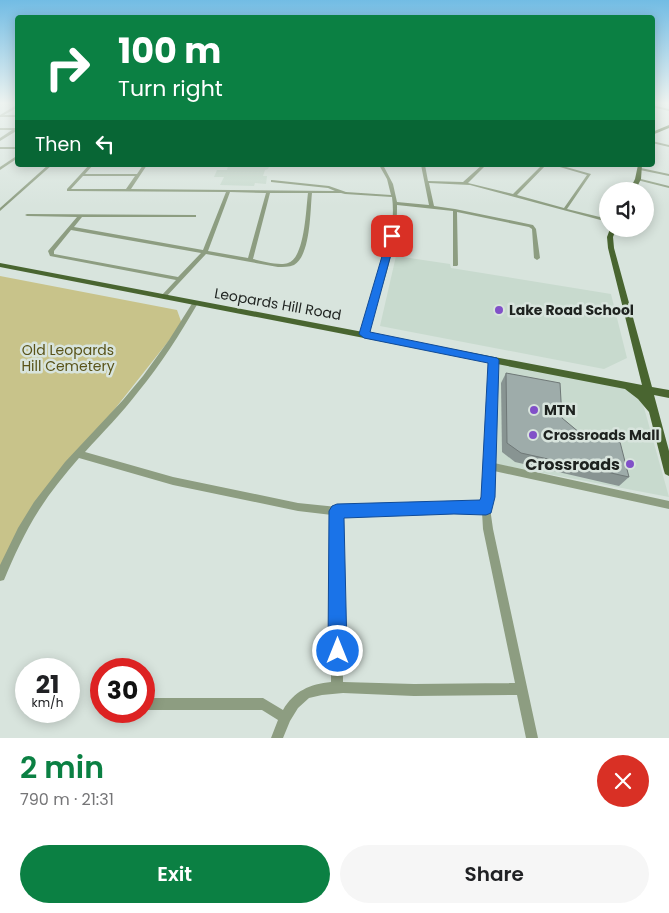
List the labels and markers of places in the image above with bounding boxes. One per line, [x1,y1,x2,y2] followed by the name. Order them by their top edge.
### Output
[371,215,413,257] pin
[509,300,634,320] place label: Lake Road School
[493,304,505,316] marker: Lake Road School
[544,400,576,420] place label: MTN
[528,404,540,416] marker: MTN
[543,425,660,445] place label: Crossroads Mall
[527,429,539,441] marker: Crossroads Mall
[525,453,620,476] place label: Crossroads
[624,458,636,470] marker: Crossroads

